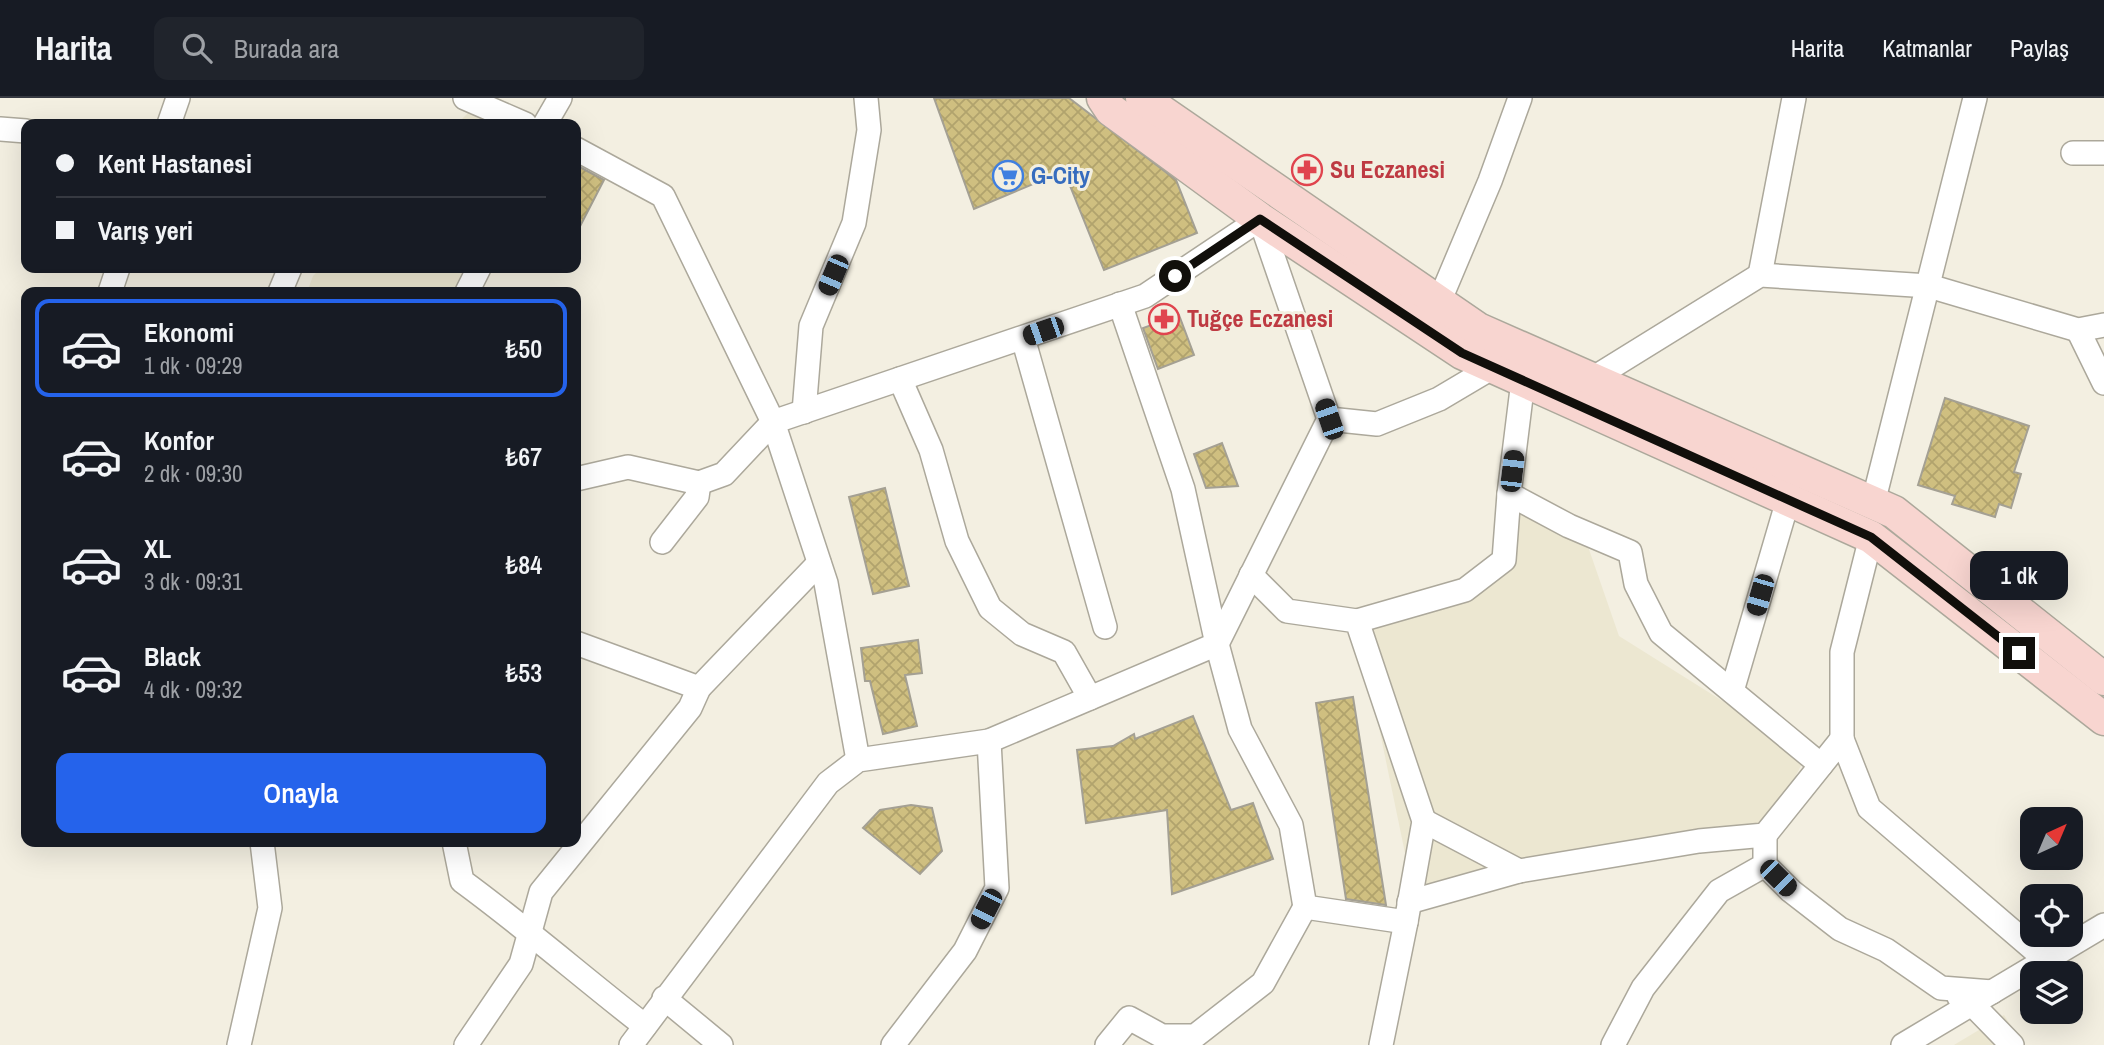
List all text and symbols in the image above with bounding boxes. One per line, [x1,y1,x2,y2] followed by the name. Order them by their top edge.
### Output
[154,17,644,80] search box
[35,26,112,70] text: Harita
[178,29,216,67] icon: search
[234,31,339,66] text: Burada ara
[1791,32,1844,64] text: Harita
[1882,32,1972,64] text: Katmanlar
[2010,32,2069,64] text: Paylaş
[98,146,252,181] text: Kent Hastanesi
[1290,153,1324,187] pharmacy icon: Su Eczanesi
[1330,153,1445,185] place label: Su Eczanesi
[991,159,1025,193] supermarket icon: G-City
[1031,159,1090,191] place label: G-City
[98,213,193,248] text: Varış yeri
[816,252,851,298] car
[1159,260,1191,292] route start
[1147,302,1181,336] pharmacy icon: Tuğçe Eczanesi
[1187,302,1333,334] place label: Tuğçe Eczanesi
[1020,314,1067,348] car
[144,315,234,350] text: Ekonomi
[60,317,123,380] icon: car
[506,331,542,366] text: ₺50
[144,350,243,381] text: 1 dk · 09:29
[1313,396,1346,442] car
[144,423,214,458] text: Konfor
[60,425,123,488] icon: car
[506,439,542,474] text: ₺67
[1500,449,1525,493] car
[144,458,243,489] text: 2 dk · 09:30
[144,531,171,566] text: XL
[60,533,123,596] icon: car
[506,547,542,582] text: ₺84
[1970,552,2068,601] callout: 1 dk
[2000,560,2038,591] text: 1 dk
[144,566,243,597] text: 3 dk · 09:31
[1745,572,1776,618] car
[2003,637,2035,669] route end
[144,639,201,674] text: Black
[60,641,123,704] icon: car
[506,655,542,690] text: ₺53
[144,674,243,705] text: 4 dk · 09:32
[56,753,546,833] button: Onayla
[2020,807,2082,870] north arrow
[2020,807,2083,1024] map controls
[1756,856,1801,900] car
[2020,884,2083,947] button: locate
[968,886,1005,932] car
[2020,961,2083,1024] button: layers

